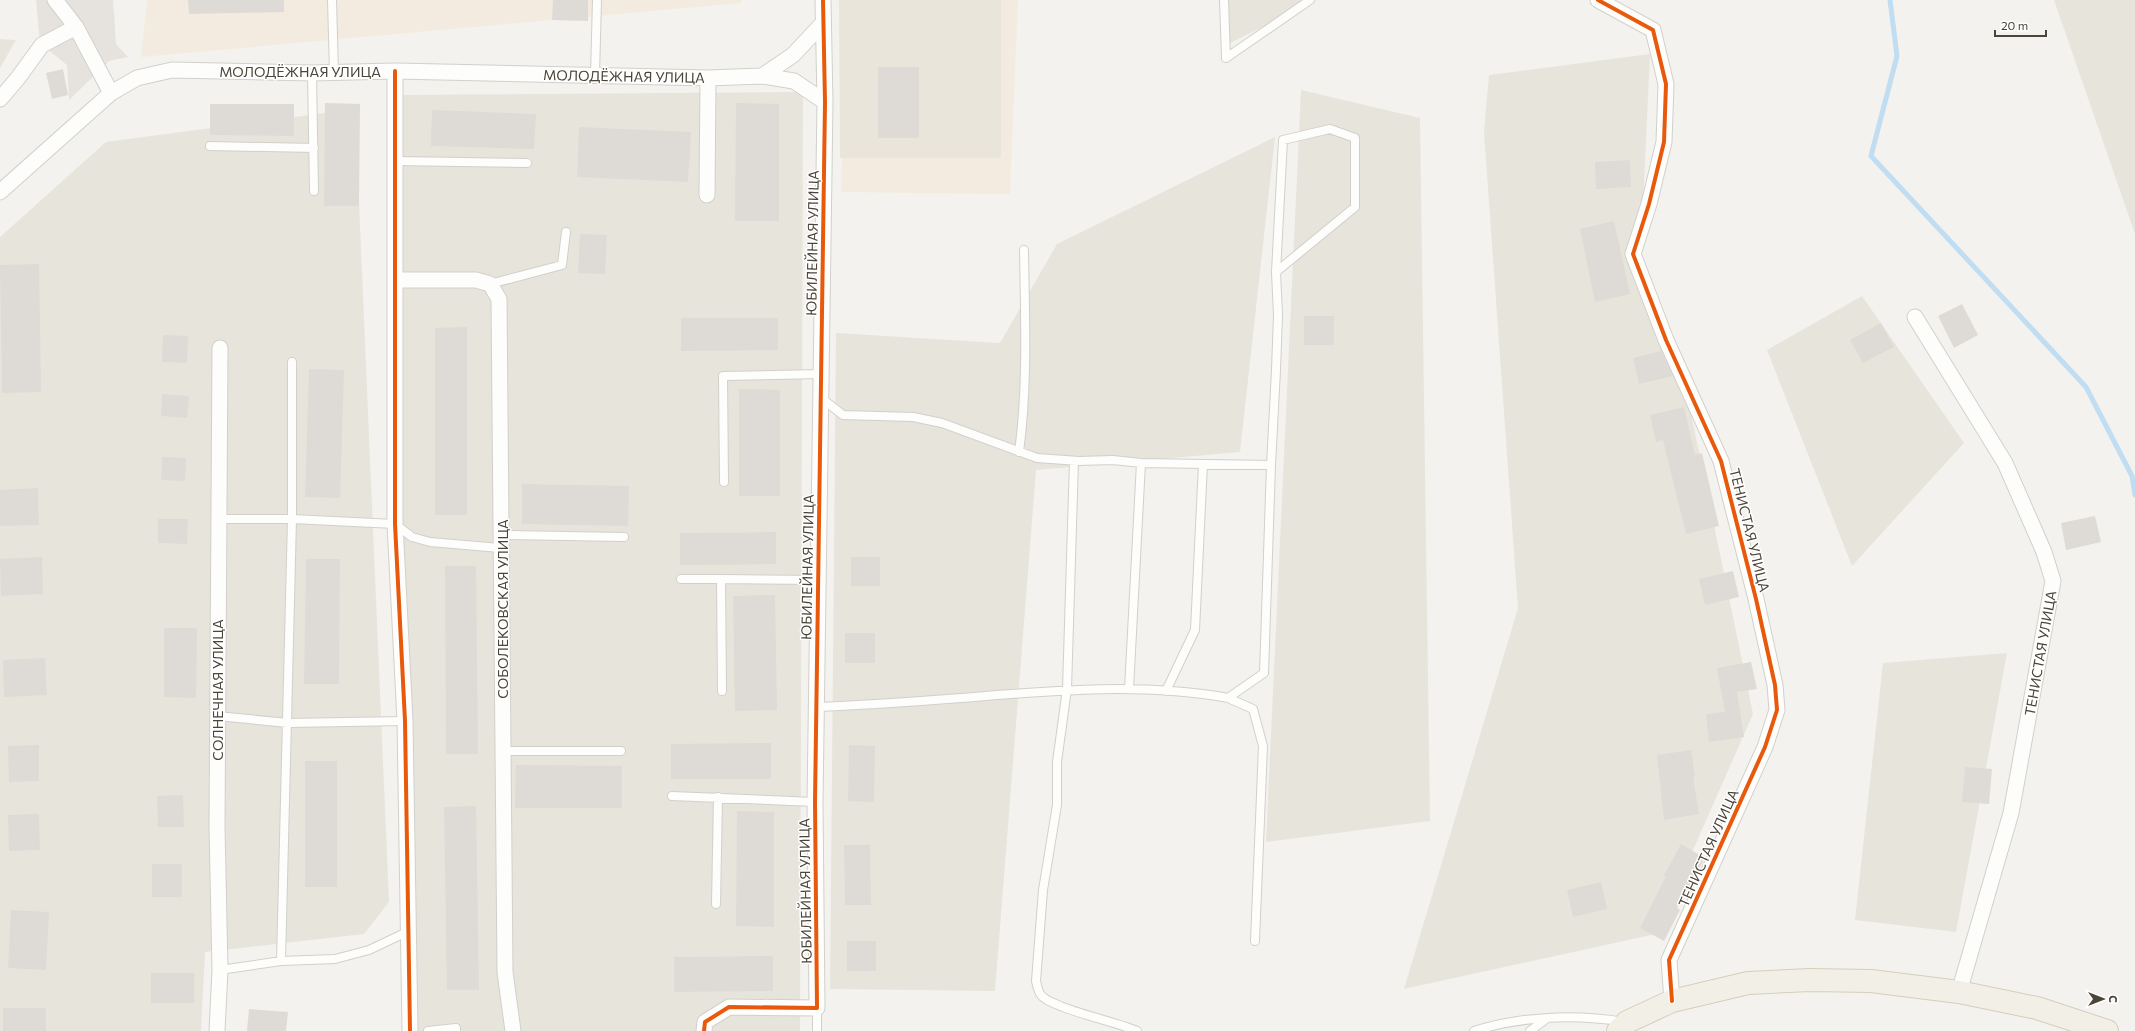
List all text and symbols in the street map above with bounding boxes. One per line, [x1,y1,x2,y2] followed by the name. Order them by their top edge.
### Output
[1995,12,2046,38] scale bar
[2001,18,2028,32] text: 20 m
[219,63,381,80] street label: МОЛОДЁЖНАЯ УЛИЦА
[543,66,705,86] street label: МОЛОДЁЖНАЯ УЛИЦА
[802,170,822,316] street label: ЮБИЛЕЙНАЯ УЛИЦА
[1726,466,1774,594] street label: ТЕНИСТАЯ УЛИЦА
[797,494,817,640] street label: ЮБИЛЕЙНАЯ УЛИЦА
[494,519,511,699] street label: СОБОЛЕКОВСКАЯ УЛИЦА
[2021,589,2059,717] street label: ТЕНИСТАЯ УЛИЦА
[209,619,226,761] street label: СОЛНЕЧНАЯ УЛИЦА
[1674,786,1742,909] street label: ТЕНИСТАЯ УЛИЦА
[795,818,815,964] street label: ЮБИЛЕЙНАЯ УЛИЦА
[2083,979,2123,1019] north arrow
[2107,995,2120,1003] text: С

